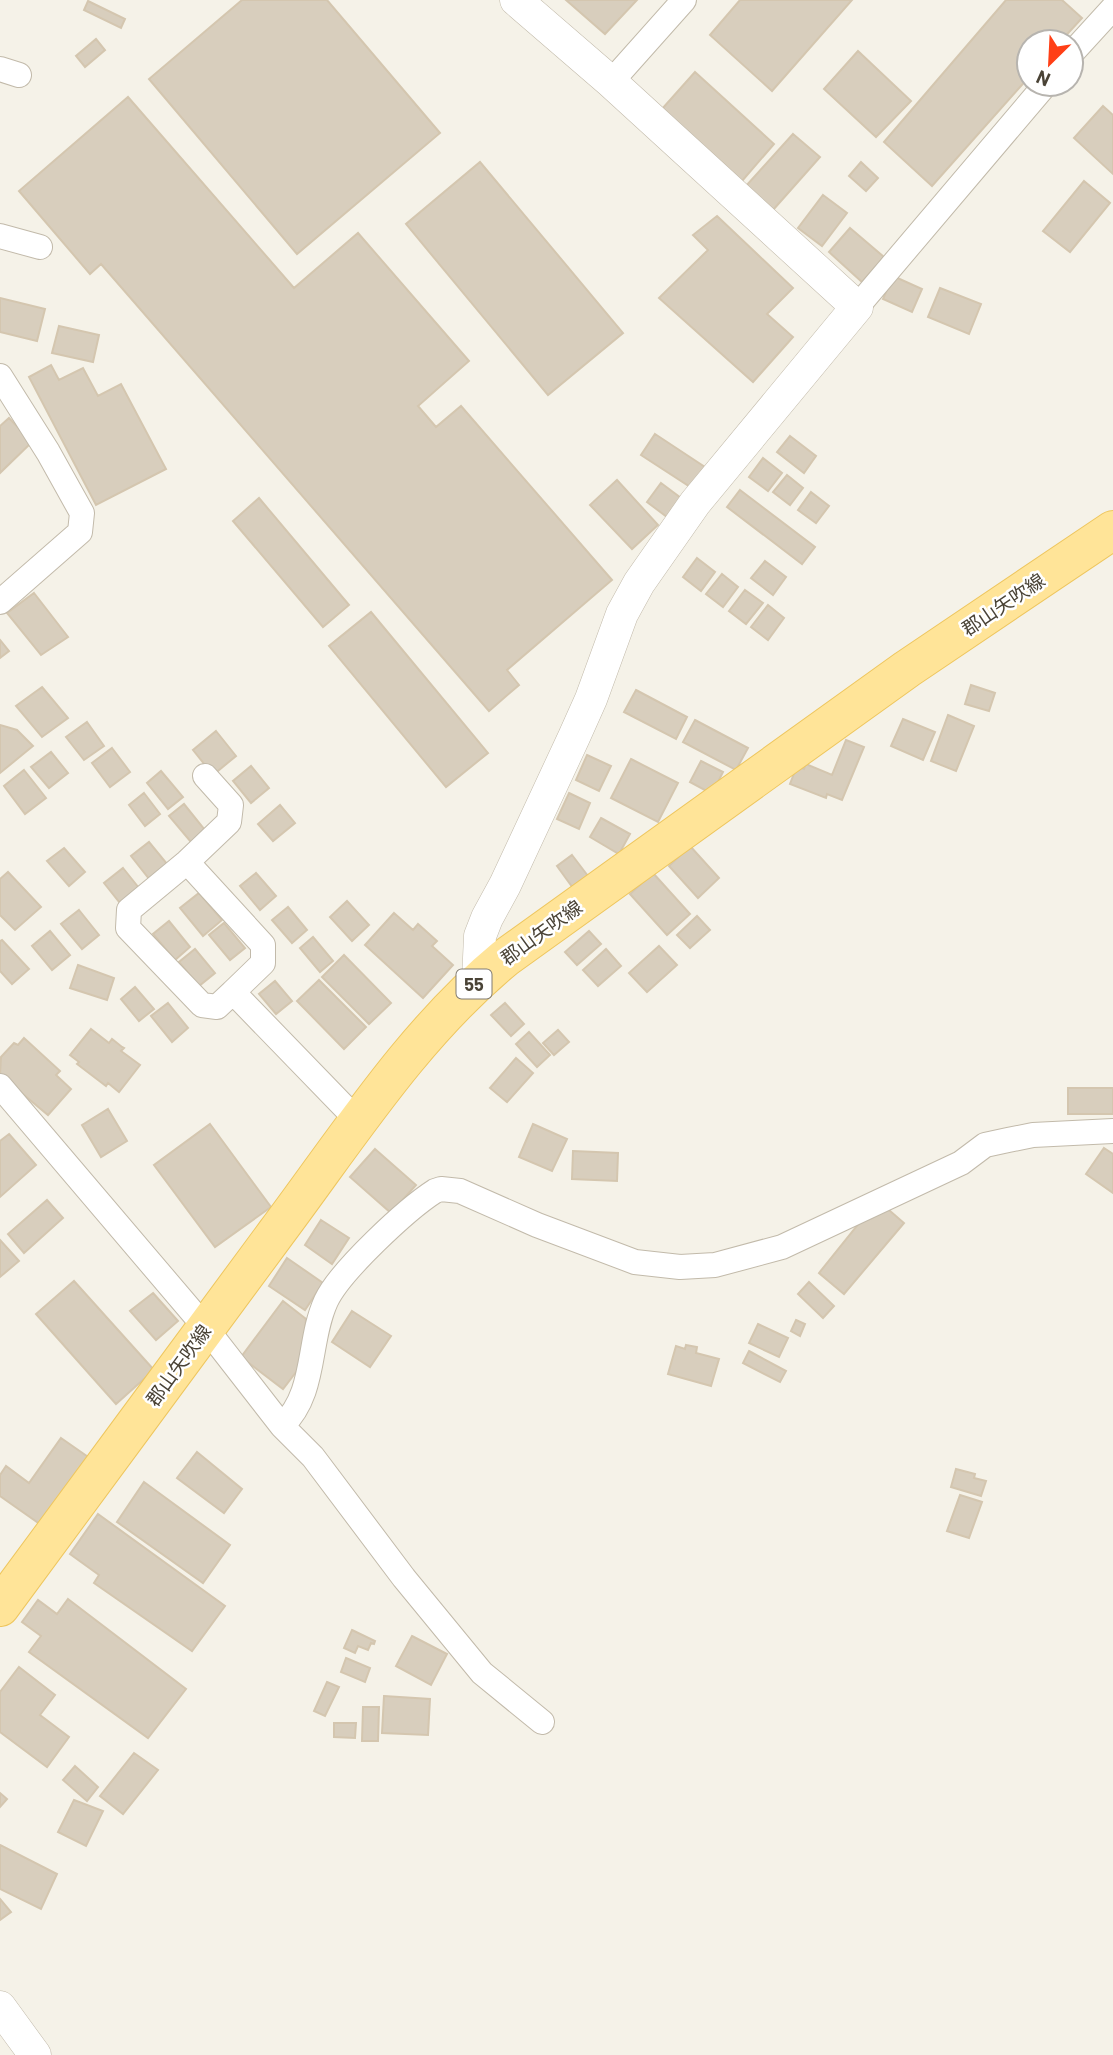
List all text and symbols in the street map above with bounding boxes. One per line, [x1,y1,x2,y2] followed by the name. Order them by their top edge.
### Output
[1015,28,1085,98] north arrow
[1032,66,1053,92] text: N
[957,568,1049,640] street label: 郡山矢吹線
[496,895,586,969] street label: 郡山矢吹線
[456,970,491,999] road number: 55
[141,1320,215,1410] street label: 郡山矢吹線

